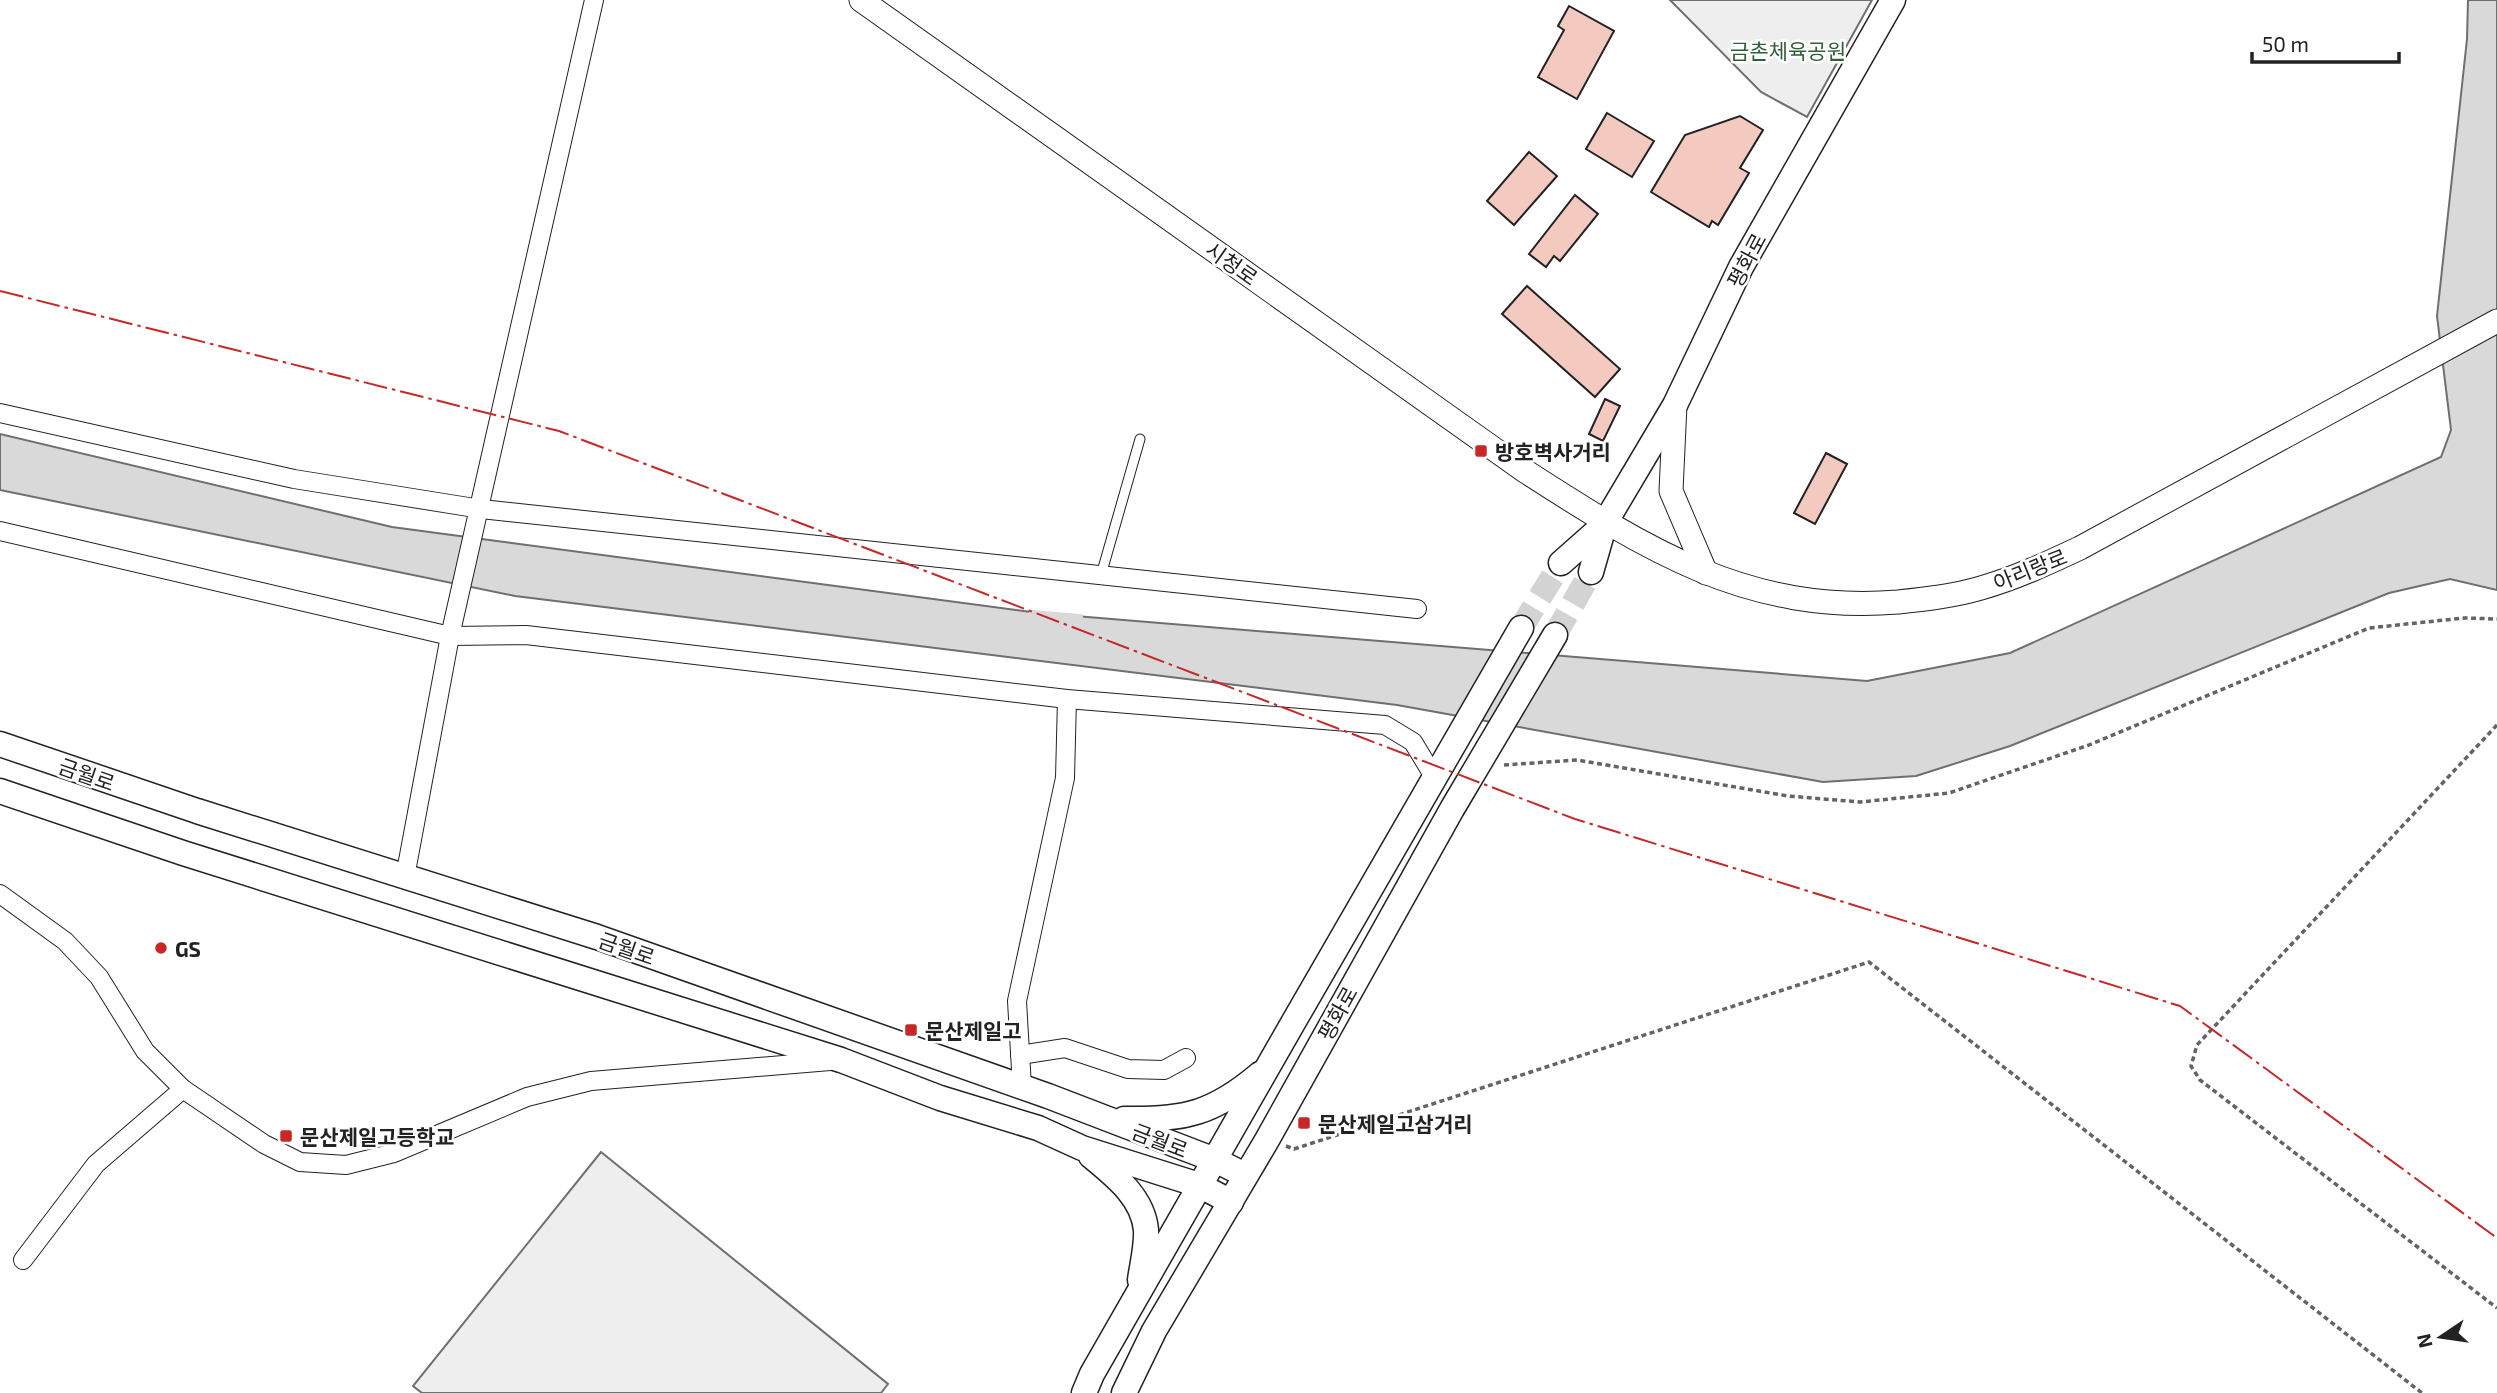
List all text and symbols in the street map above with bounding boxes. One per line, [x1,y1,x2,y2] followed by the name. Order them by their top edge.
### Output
[2252,21,2399,65] scale bar
[2262,31,2309,56] text: 50 m
[1730,38,1846,63] park label: 금촌체육공원
[1721,229,1771,291] street label: 평화로
[1201,236,1263,290] street label: 시청로
[1495,439,1611,464] place label: 방호벽사거리
[1473,443,1489,459] marker: 방호벽사거리
[1989,543,2071,595] street label: 아리랑로
[56,753,118,795] street label: 금월로
[596,927,658,969] street label: 금월로
[175,936,201,961] place label: GS
[153,940,169,956] marker: GS
[1312,982,1362,1044] street label: 평화로
[925,1018,1022,1043] place label: 문산제일고
[903,1022,919,1038] marker: 문산제일고
[1318,1111,1473,1136] place label: 문산제일고삼거리
[1296,1115,1312,1131] marker: 문산제일고삼거리
[1128,1118,1192,1162] street label: 금월로
[300,1124,455,1149] place label: 문산제일고등학교
[278,1128,294,1144] marker: 문산제일고등학교
[2406,1302,2476,1372] north arrow
[2411,1332,2437,1350] text: N

